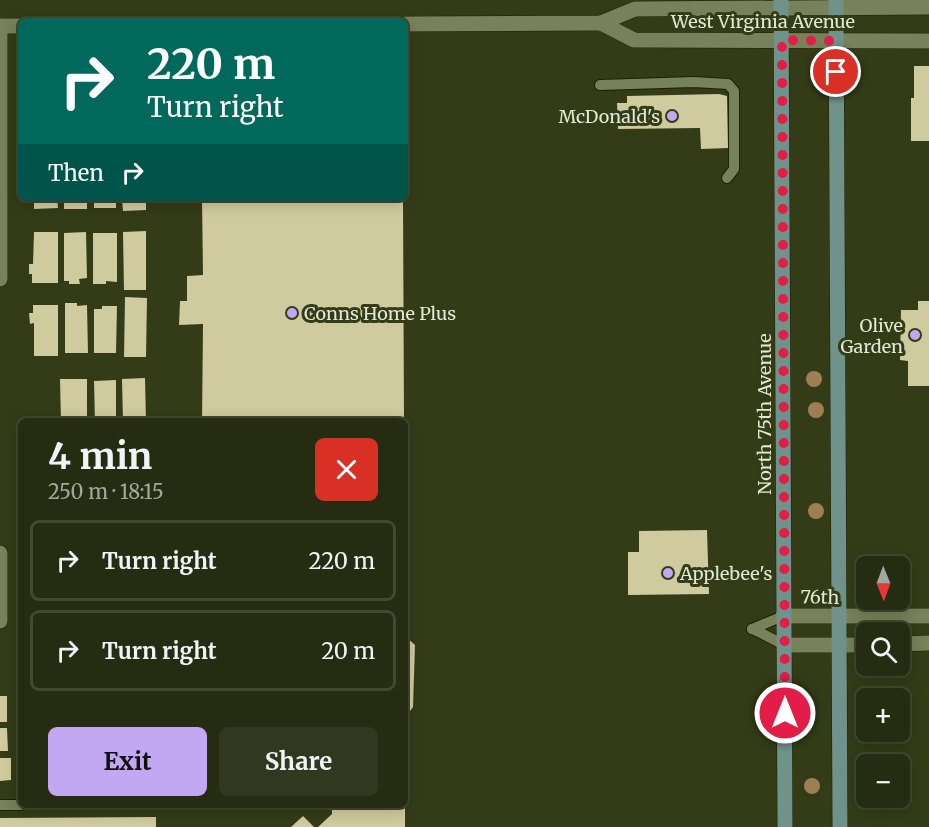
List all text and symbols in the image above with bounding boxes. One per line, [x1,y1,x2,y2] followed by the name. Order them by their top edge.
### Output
[670,10,855,33] street label: West Virginia Avenue
[147,38,275,90] text: 220 m
[48,42,126,120] icon: right
[810,46,861,97] pin
[819,55,852,88] icon: arrive
[147,90,284,124] text: Turn right
[558,105,660,128] place label: McDonald's
[665,109,679,123] marker: McDonald's
[116,156,149,189] icon: right
[48,159,104,187] text: Then
[304,302,456,325] place label: Conns Home Plus
[285,306,299,320] marker: Conns Home Plus
[840,314,903,358] place label: Olive Garden
[908,328,922,342] marker: Olive Garden
[753,333,776,495] street label: North 75th Avenue
[48,434,152,479] text: 4 min
[315,438,378,501] button: close
[48,479,164,504] text: 250 m · 18:15
[51,544,84,577] icon: right
[102,547,216,575] text: Turn right
[308,547,375,575] text: 220 m
[856,556,910,610] north arrow
[856,556,910,808] map controls
[679,562,773,585] place label: Applebee's
[661,566,675,580] marker: Applebee's
[800,585,840,609] street label: 76th
[856,622,910,676] button: search
[51,634,84,667] icon: right
[102,637,216,665] text: Turn right
[321,637,375,665] text: 20 m
[753,681,817,745] position arrow
[856,688,910,742] button: +
[48,727,207,796] button: Exit
[219,727,378,796] button: Share
[856,754,910,808] button: −

